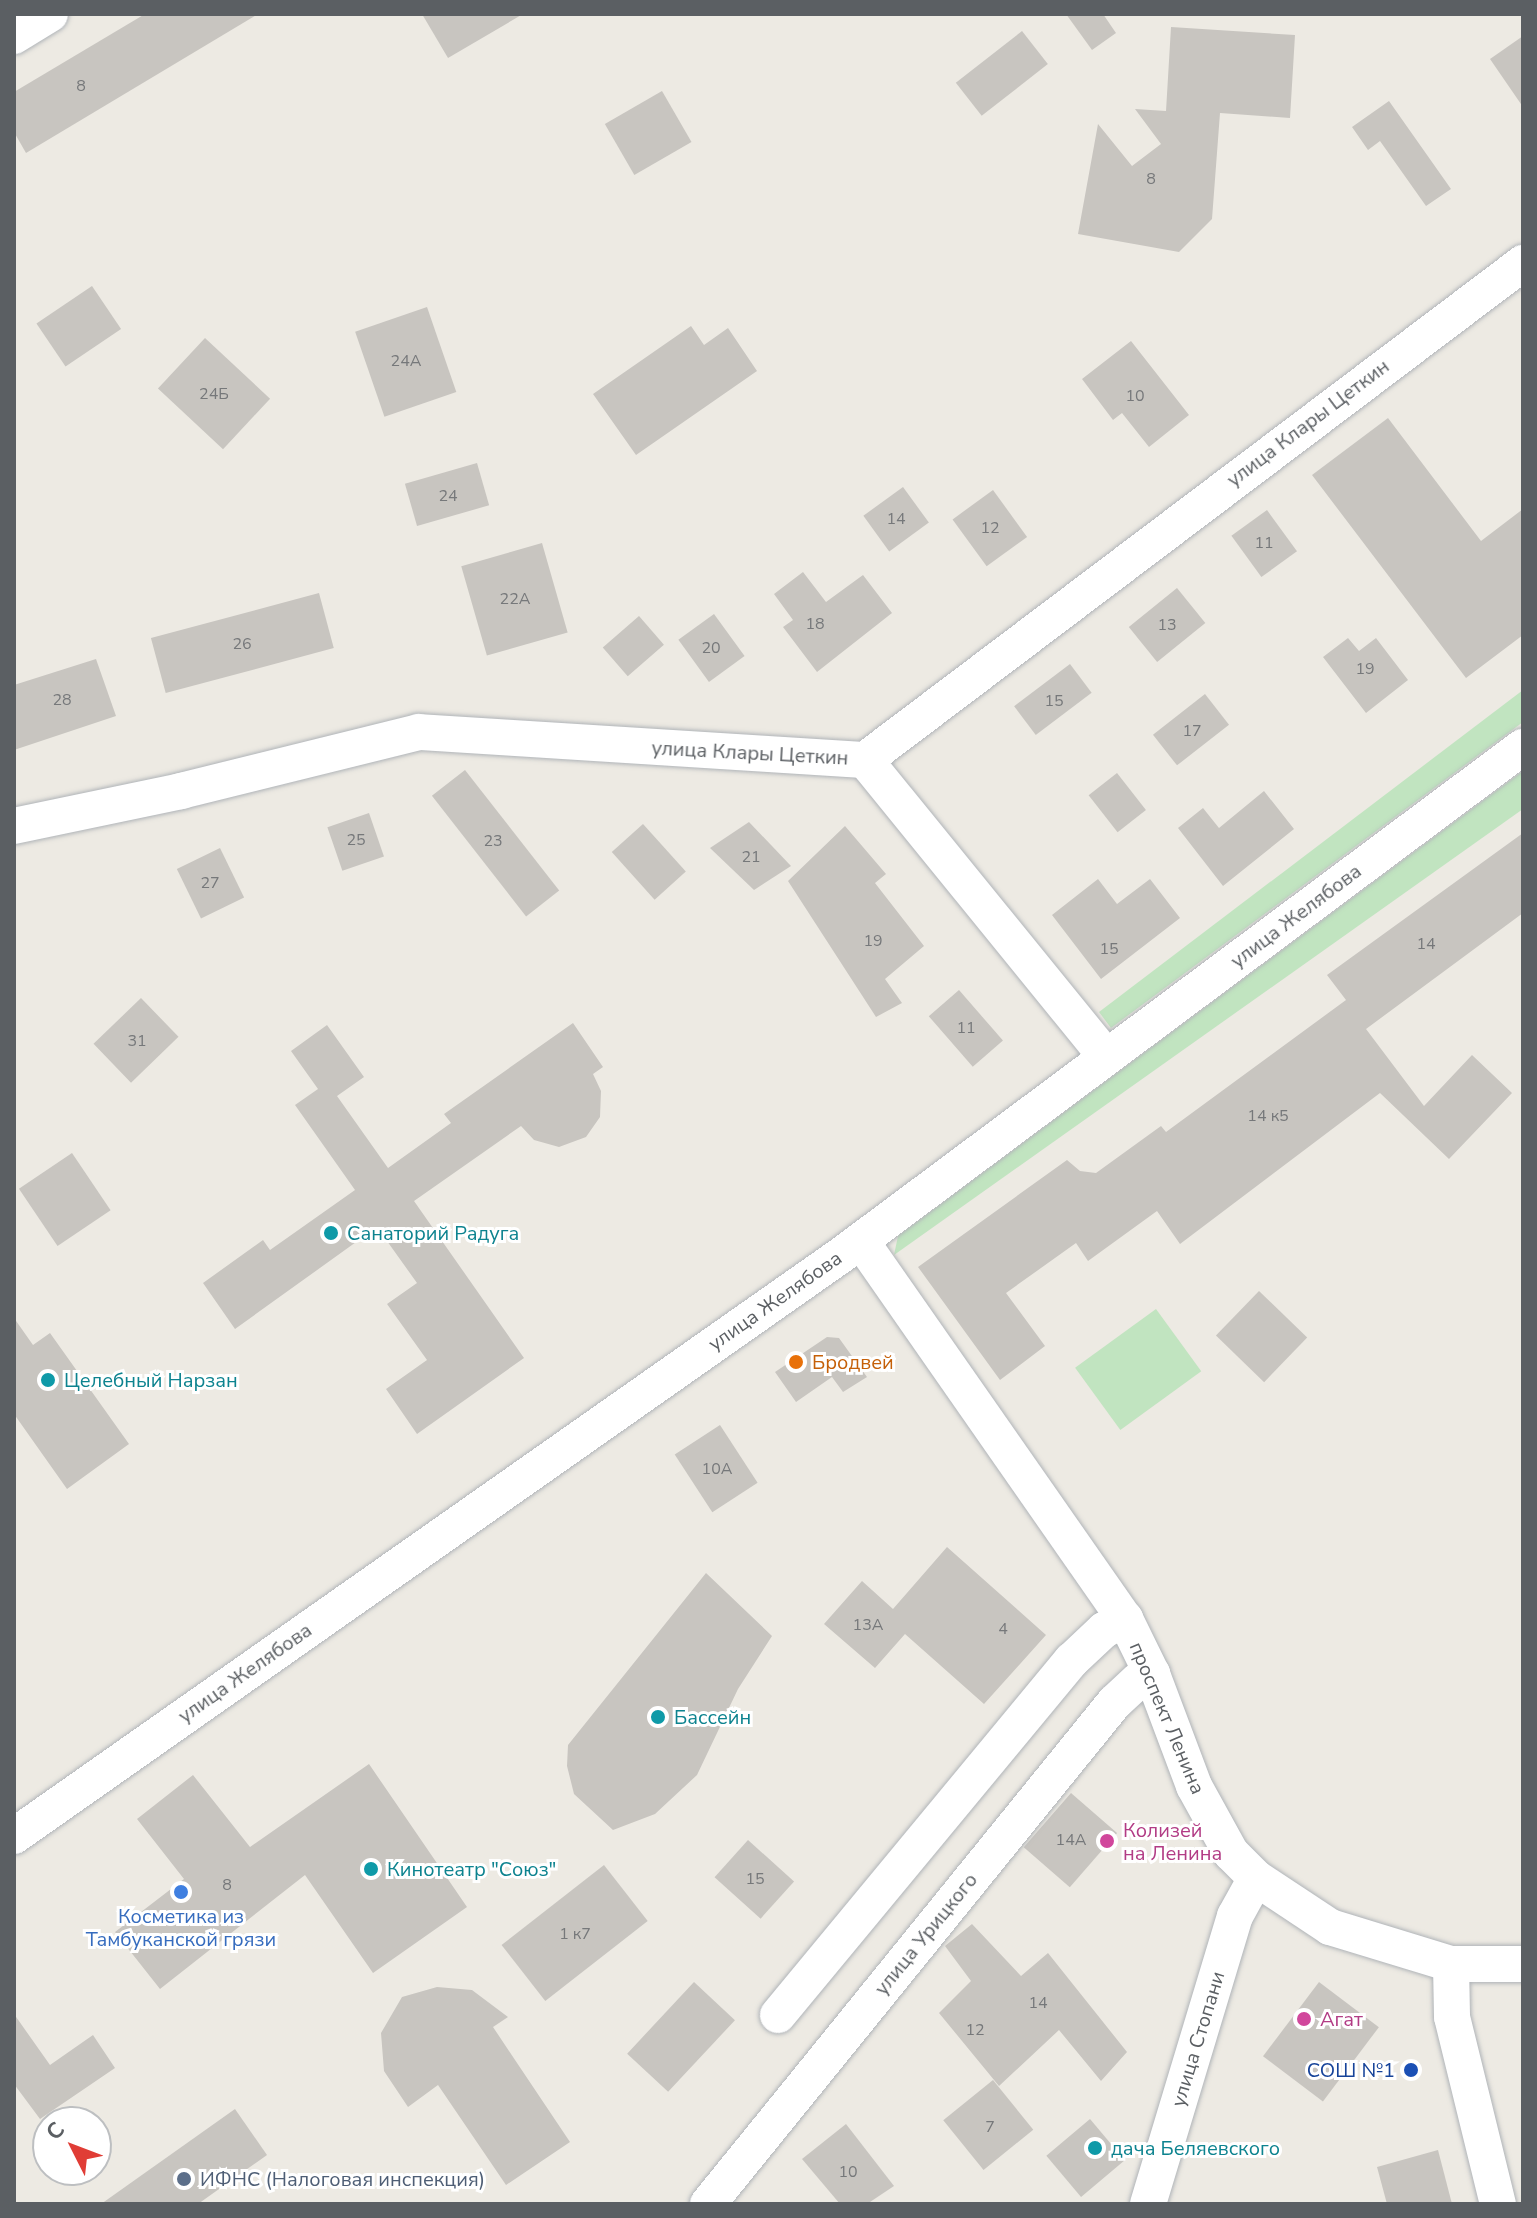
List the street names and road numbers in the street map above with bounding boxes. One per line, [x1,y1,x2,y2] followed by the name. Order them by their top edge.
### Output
[1222,354,1394,492] street label: улица Клары Цеткин
[651,736,849,770] street label: улица Клары Цеткин
[1226,859,1366,973] street label: улица Желябова
[704,1246,846,1356] street label: улица Желябова
[174,1618,316,1728] street label: улица Желябова
[1124,1638,1210,1798] street label: проспект Ленина
[869,1868,983,2000] street label: улица Урицкого
[1166,1968,1230,2110] street label: улица Стопани

